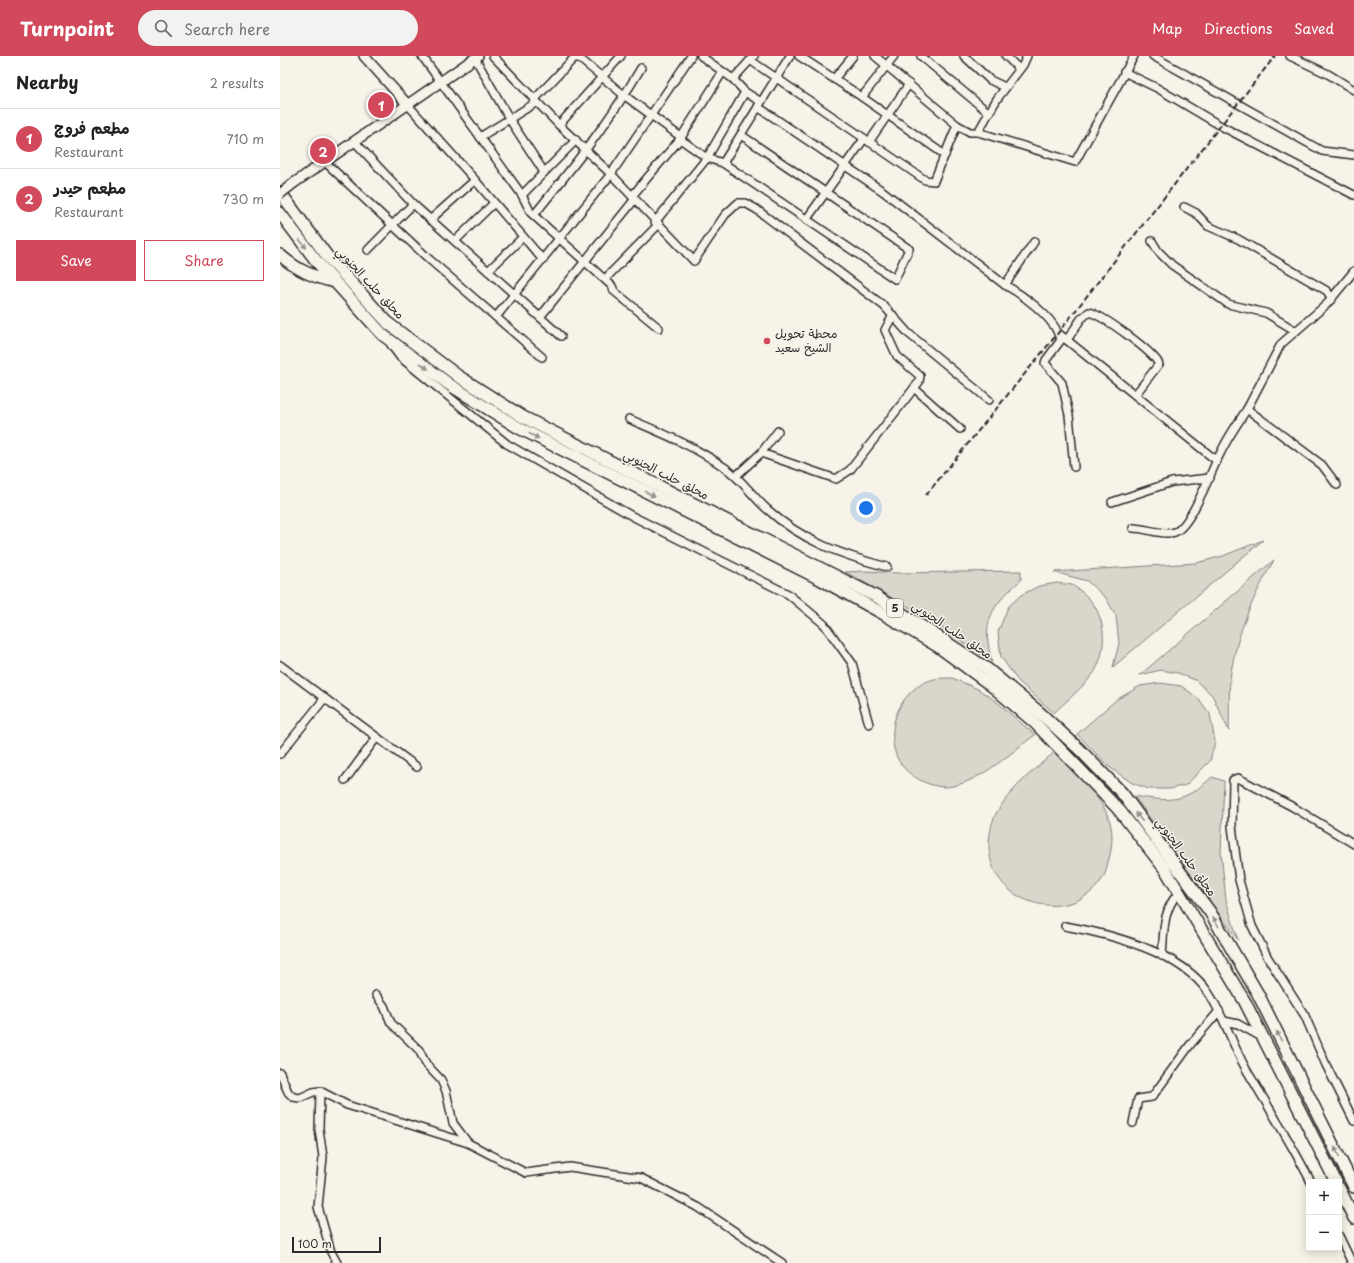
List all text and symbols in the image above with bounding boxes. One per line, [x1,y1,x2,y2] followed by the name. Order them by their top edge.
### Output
[138,10,418,46] search box
[20,14,114,42] text: Turnpoint
[152,17,174,39] icon: search
[184,17,270,40] text: Search here
[1152,18,1182,39] text: Map
[1204,18,1272,39] text: Directions
[1294,18,1334,39] text: Saved
[16,69,78,95] text: Nearby
[210,73,264,92] text: 2 results
[368,90,394,120] pin: 1
[54,116,130,139] text: مطعم فروج
[26,129,32,148] text: 1
[227,129,264,148] text: 710 m
[310,136,336,166] pin: 2
[54,142,124,161] text: Restaurant
[54,176,126,199] text: مطعم حيدر
[24,189,34,208] text: 2
[223,189,264,208] text: 730 m
[54,202,124,221] text: Restaurant
[299,239,308,250] one-way arrow
[16,240,136,281] button: Save
[144,240,264,281] button: Share
[330,242,409,325] street label: محلق حلب الجنوبي
[775,324,838,357] place label: محطة تحويل الشيخ سعيد
[762,336,772,346] marker: محطة تحويل الشيخ سعيد
[419,361,430,370] one-way arrow
[528,432,539,439] one-way arrow
[619,445,712,506] street label: محلق حلب الجنوبي
[644,491,656,497] one-way arrow
[856,498,876,518] your location
[907,596,996,665] street label: محلق حلب الجنوبي
[887,599,903,617] road number: 5
[1135,811,1144,822] one-way arrow
[1150,813,1222,901] street label: محلق حلب الجنوبي
[1212,916,1219,928] one-way arrow
[1276,1030,1282,1041] one-way arrow
[1334,1146,1340,1158] one-way arrow
[1306,1179,1342,1251] map controls
[1306,1179,1342,1215] button: +
[1306,1215,1342,1251] button: −
[292,1235,381,1254] scale bar
[298,1235,332,1252] text: 100 m

